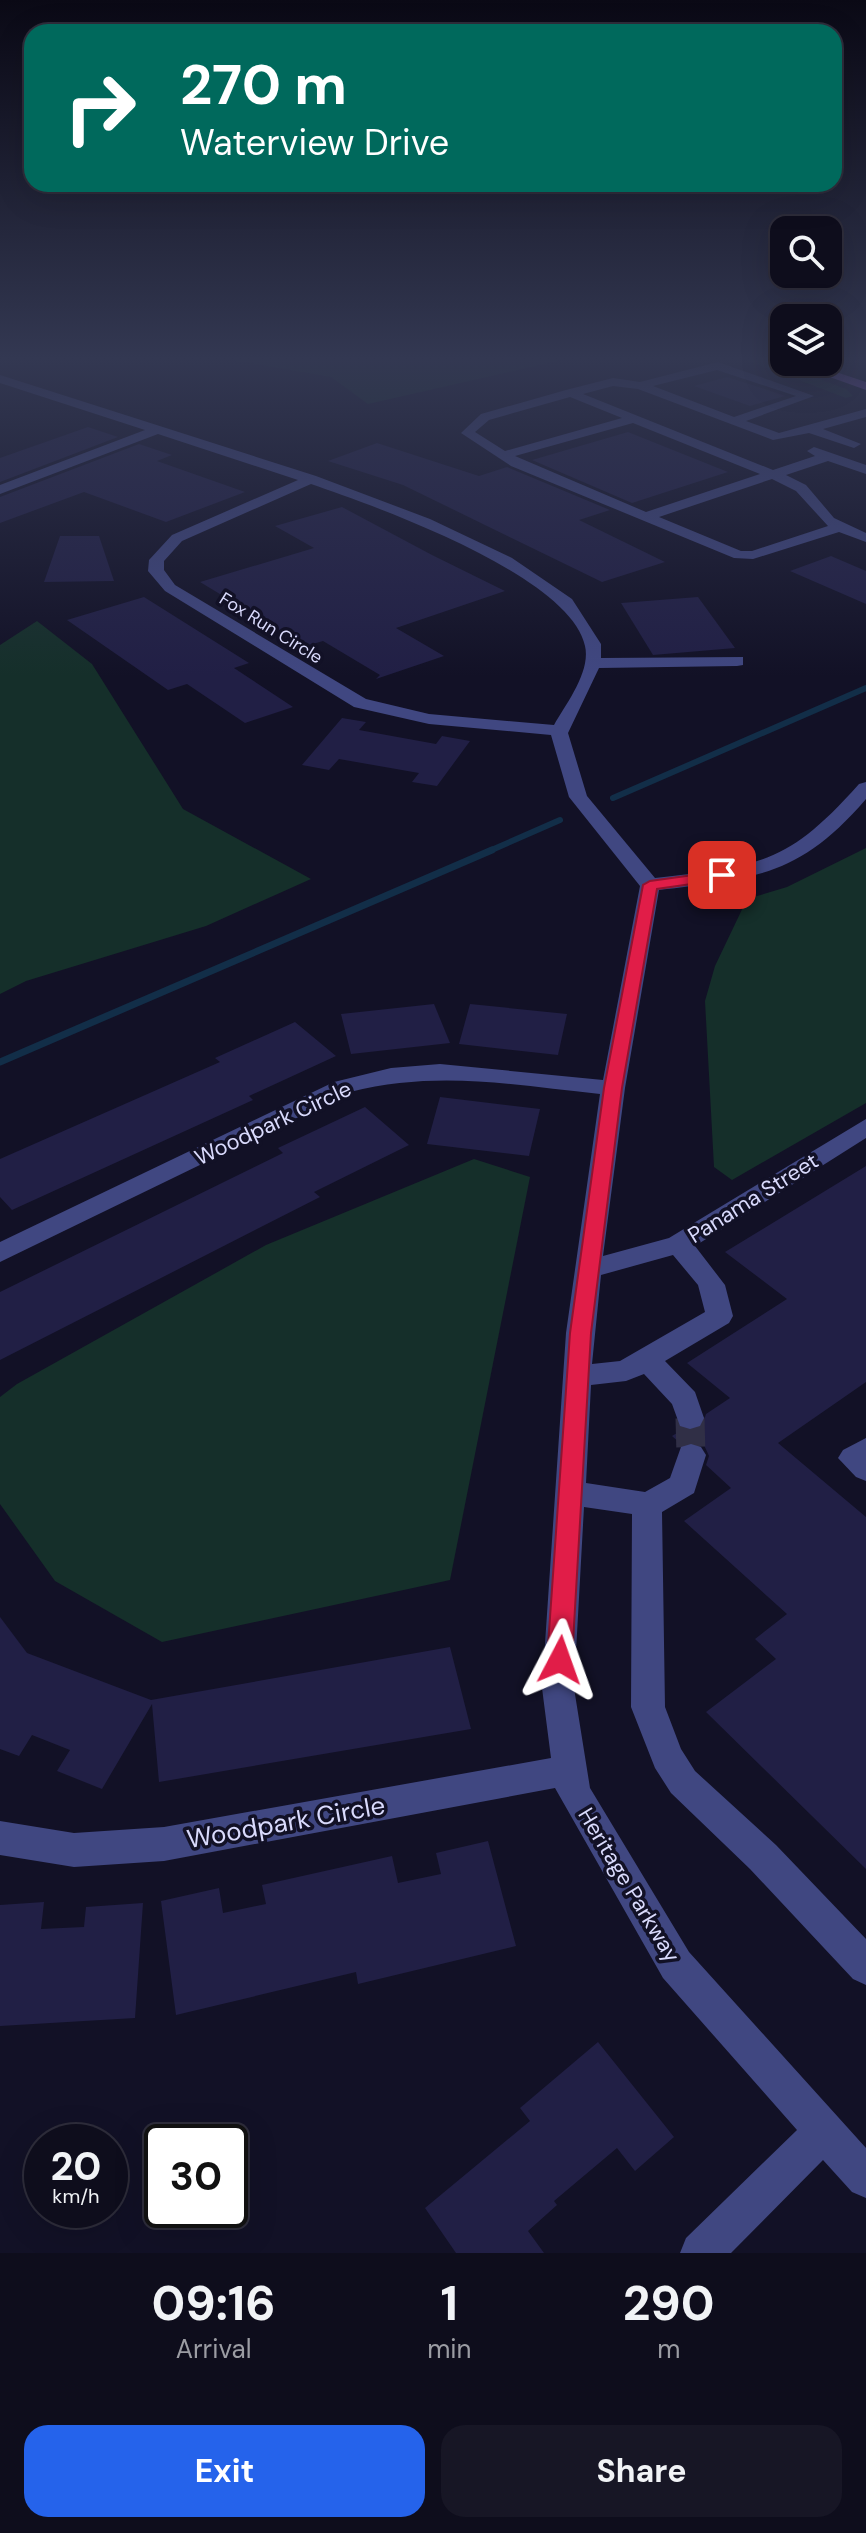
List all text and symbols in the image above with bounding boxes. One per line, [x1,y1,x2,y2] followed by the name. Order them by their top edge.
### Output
[180,48,347,121] text: 270 m
[48,56,152,160] icon: right
[180,119,449,166] text: Waterview Drive
[770,216,842,376] map controls
[770,216,842,288] button: search
[770,304,842,376] button: layers
[215,587,327,669] street label: Fox Run Circle
[688,841,756,909] pin
[700,853,744,897] icon: arrive
[190,1074,356,1172] street label: Woodpark Circle
[682,1146,824,1250] street label: Panama Street
[518,1618,602,1702] position arrow
[184,1788,388,1856] street label: Woodpark Circle
[571,1802,687,1968] street label: Heritage Parkway
[144,2124,248,2228] speed limit sign: 30
[50,2140,102,2192] text: 20
[52,2183,100,2209] text: km/h
[151,2272,276,2335] text: 09:16
[441,2272,458,2335] text: 1
[623,2272,715,2335] text: 290
[176,2332,251,2366] text: Arrival
[427,2332,471,2366] text: min
[657,2332,680,2366] text: m
[24,2425,425,2517] button: Exit
[441,2425,842,2517] button: Share

